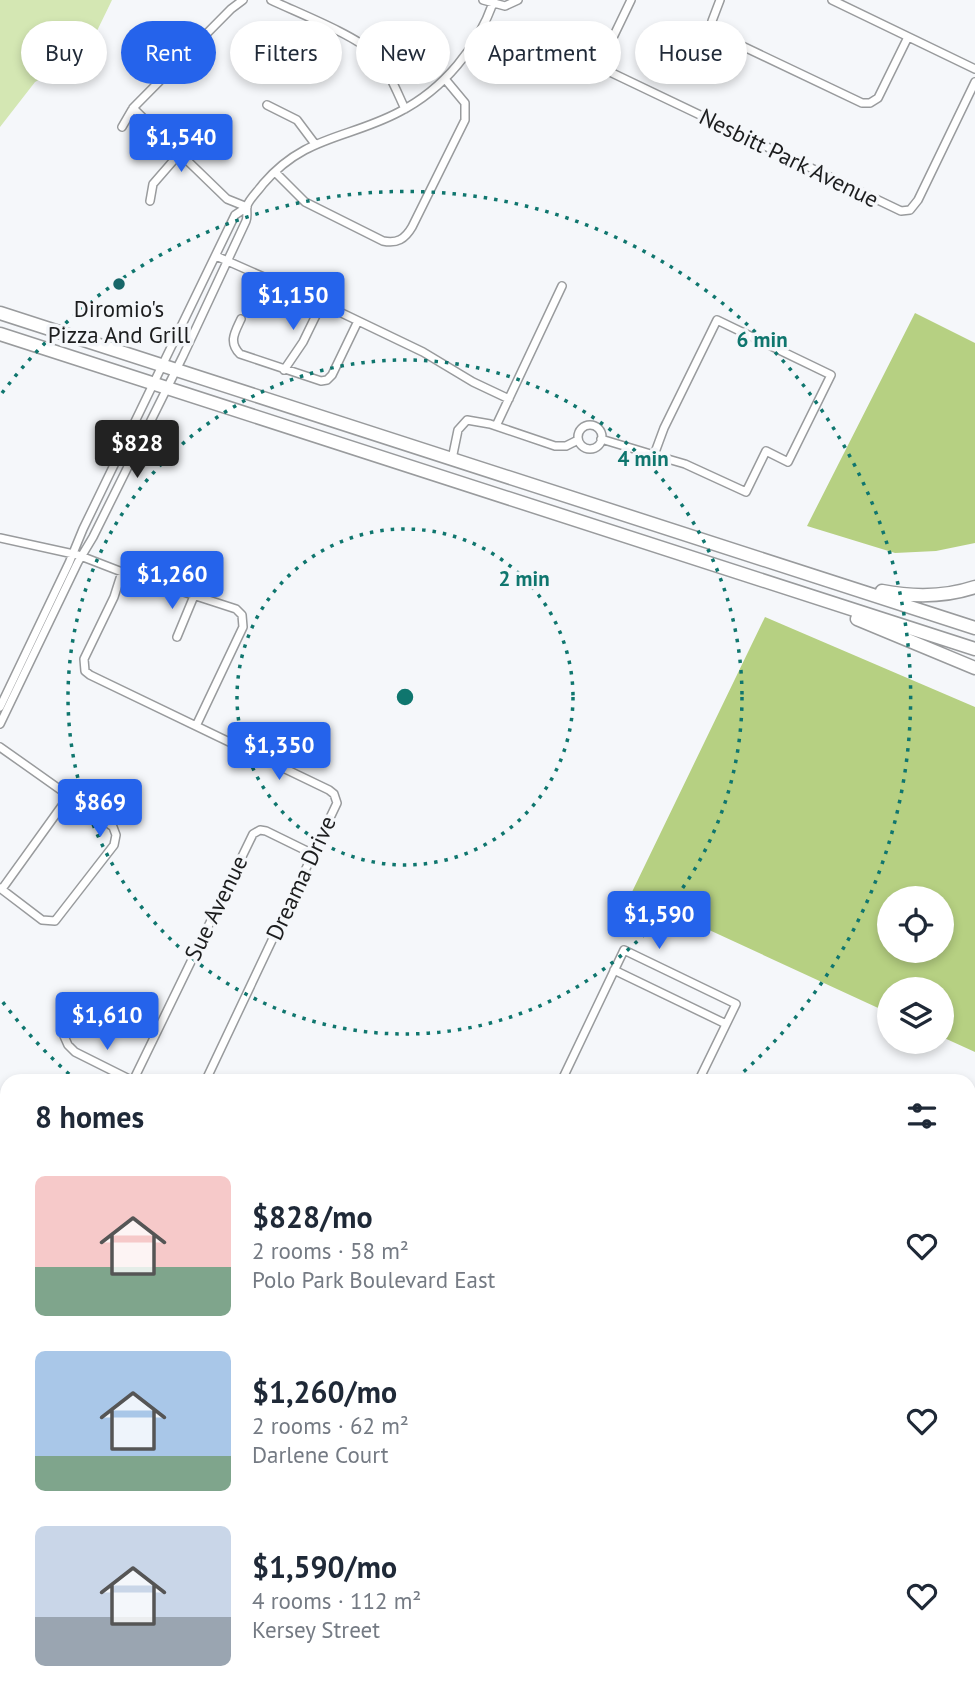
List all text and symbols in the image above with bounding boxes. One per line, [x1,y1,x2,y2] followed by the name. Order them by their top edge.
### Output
[21,21,107,84] chip: Buy
[121,21,216,84] chip: Rent
[230,21,342,84] chip: Filters
[356,21,450,84] chip: New
[464,21,621,84] chip: Apartment
[635,21,747,84] chip: House
[695,102,884,214] street label: Nesbitt Park Avenue
[124,114,238,174] pin: $1,540
[145,122,217,151] text: $1,540
[236,272,350,332] pin: $1,150
[111,276,127,292] marker: Diromio's Pizza And Grill
[257,280,329,309] text: $1,150
[48,294,190,349] place label: Diromio's Pizza And Grill
[736,326,788,353] text: 6 min
[96,420,178,480] pin: $828
[111,428,163,457] text: $828
[617,445,669,472] text: 4 min
[115,552,229,611] pin: $1,260
[136,559,208,588] text: $1,260
[498,565,550,592] text: 2 min
[393,685,417,709] centre of rings
[222,722,336,782] pin: $1,350
[243,730,315,759] text: $1,350
[59,780,141,839] pin: $869
[74,787,126,816] text: $869
[259,811,342,945] street label: Dreama Drive
[178,850,253,965] street label: Sue Avenue
[877,886,954,1054] map controls
[877,886,954,963] button: locate
[602,892,716,951] pin: $1,590
[623,899,695,928] text: $1,590
[877,977,954,1054] button: layers
[50,992,164,1052] pin: $1,610
[71,1000,143,1029] text: $1,610
[35,1097,144,1136] text: 8 homes
[903,1097,941,1135] icon: filters
[252,1197,373,1236] text: $828/mo
[91,1204,175,1288] icon: home
[903,1227,941,1265] icon: heart
[252,1236,409,1265] text: 2 rooms · 58 m²
[252,1265,495,1294] text: Polo Park Boulevard East
[252,1372,397,1411] text: $1,260/mo
[91,1379,175,1463] icon: home
[903,1402,941,1440] icon: heart
[252,1411,409,1440] text: 2 rooms · 62 m²
[252,1440,388,1469] text: Darlene Court
[252,1547,397,1586] text: $1,590/mo
[91,1554,175,1638] icon: home
[903,1577,941,1615] icon: heart
[252,1586,421,1615] text: 4 rooms · 112 m²
[252,1615,380,1644] text: Kersey Street

